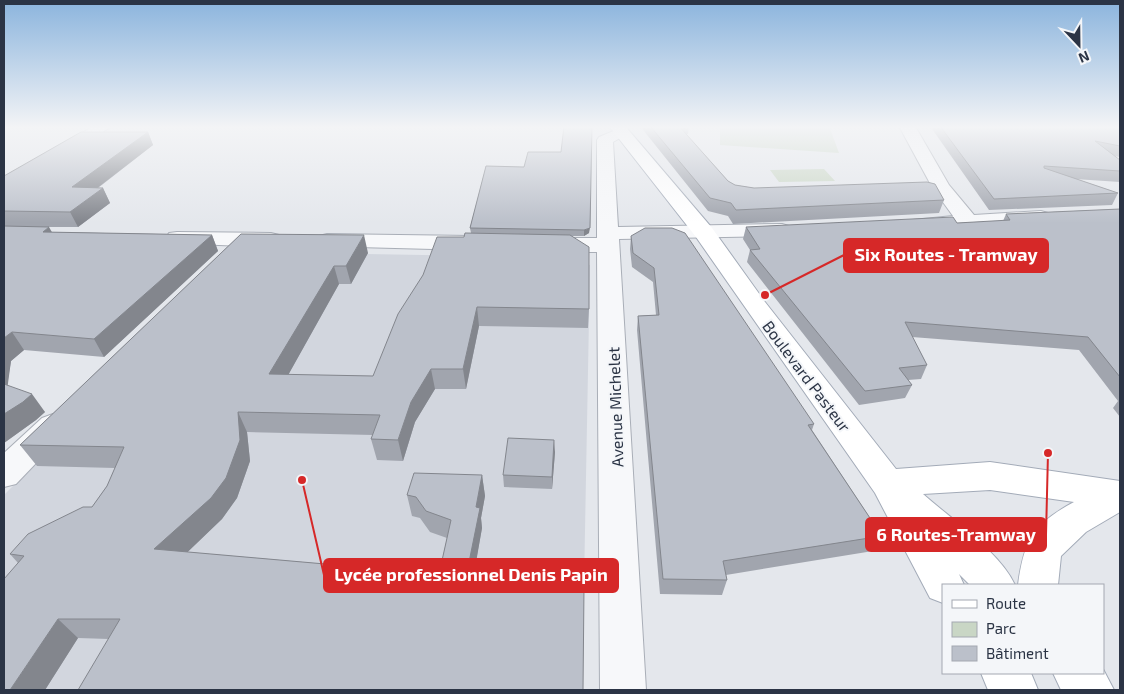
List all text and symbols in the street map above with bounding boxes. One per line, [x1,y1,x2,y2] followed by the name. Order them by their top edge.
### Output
[1054,20,1104,70] north arrow
[1076,48,1092,67] text: N
[844,239,1048,272] callout: Six Routes - Tramway
[854,243,1038,265] text: Six Routes - Tramway
[759,317,855,436] street label: Boulevard Pasteur
[603,347,627,467] street label: Avenue Michelet
[866,518,1046,551] callout: 6 Routes-Tramway
[876,523,1037,545] text: 6 Routes-Tramway
[324,559,618,592] callout: Lycée professionnel Denis Papin
[334,563,608,585] text: Lycée professionnel Denis Papin
[942,584,1104,674] legend
[986,594,1026,612] text: Route
[986,619,1016,637] text: Parc
[986,644,1049,662] text: Bâtiment

